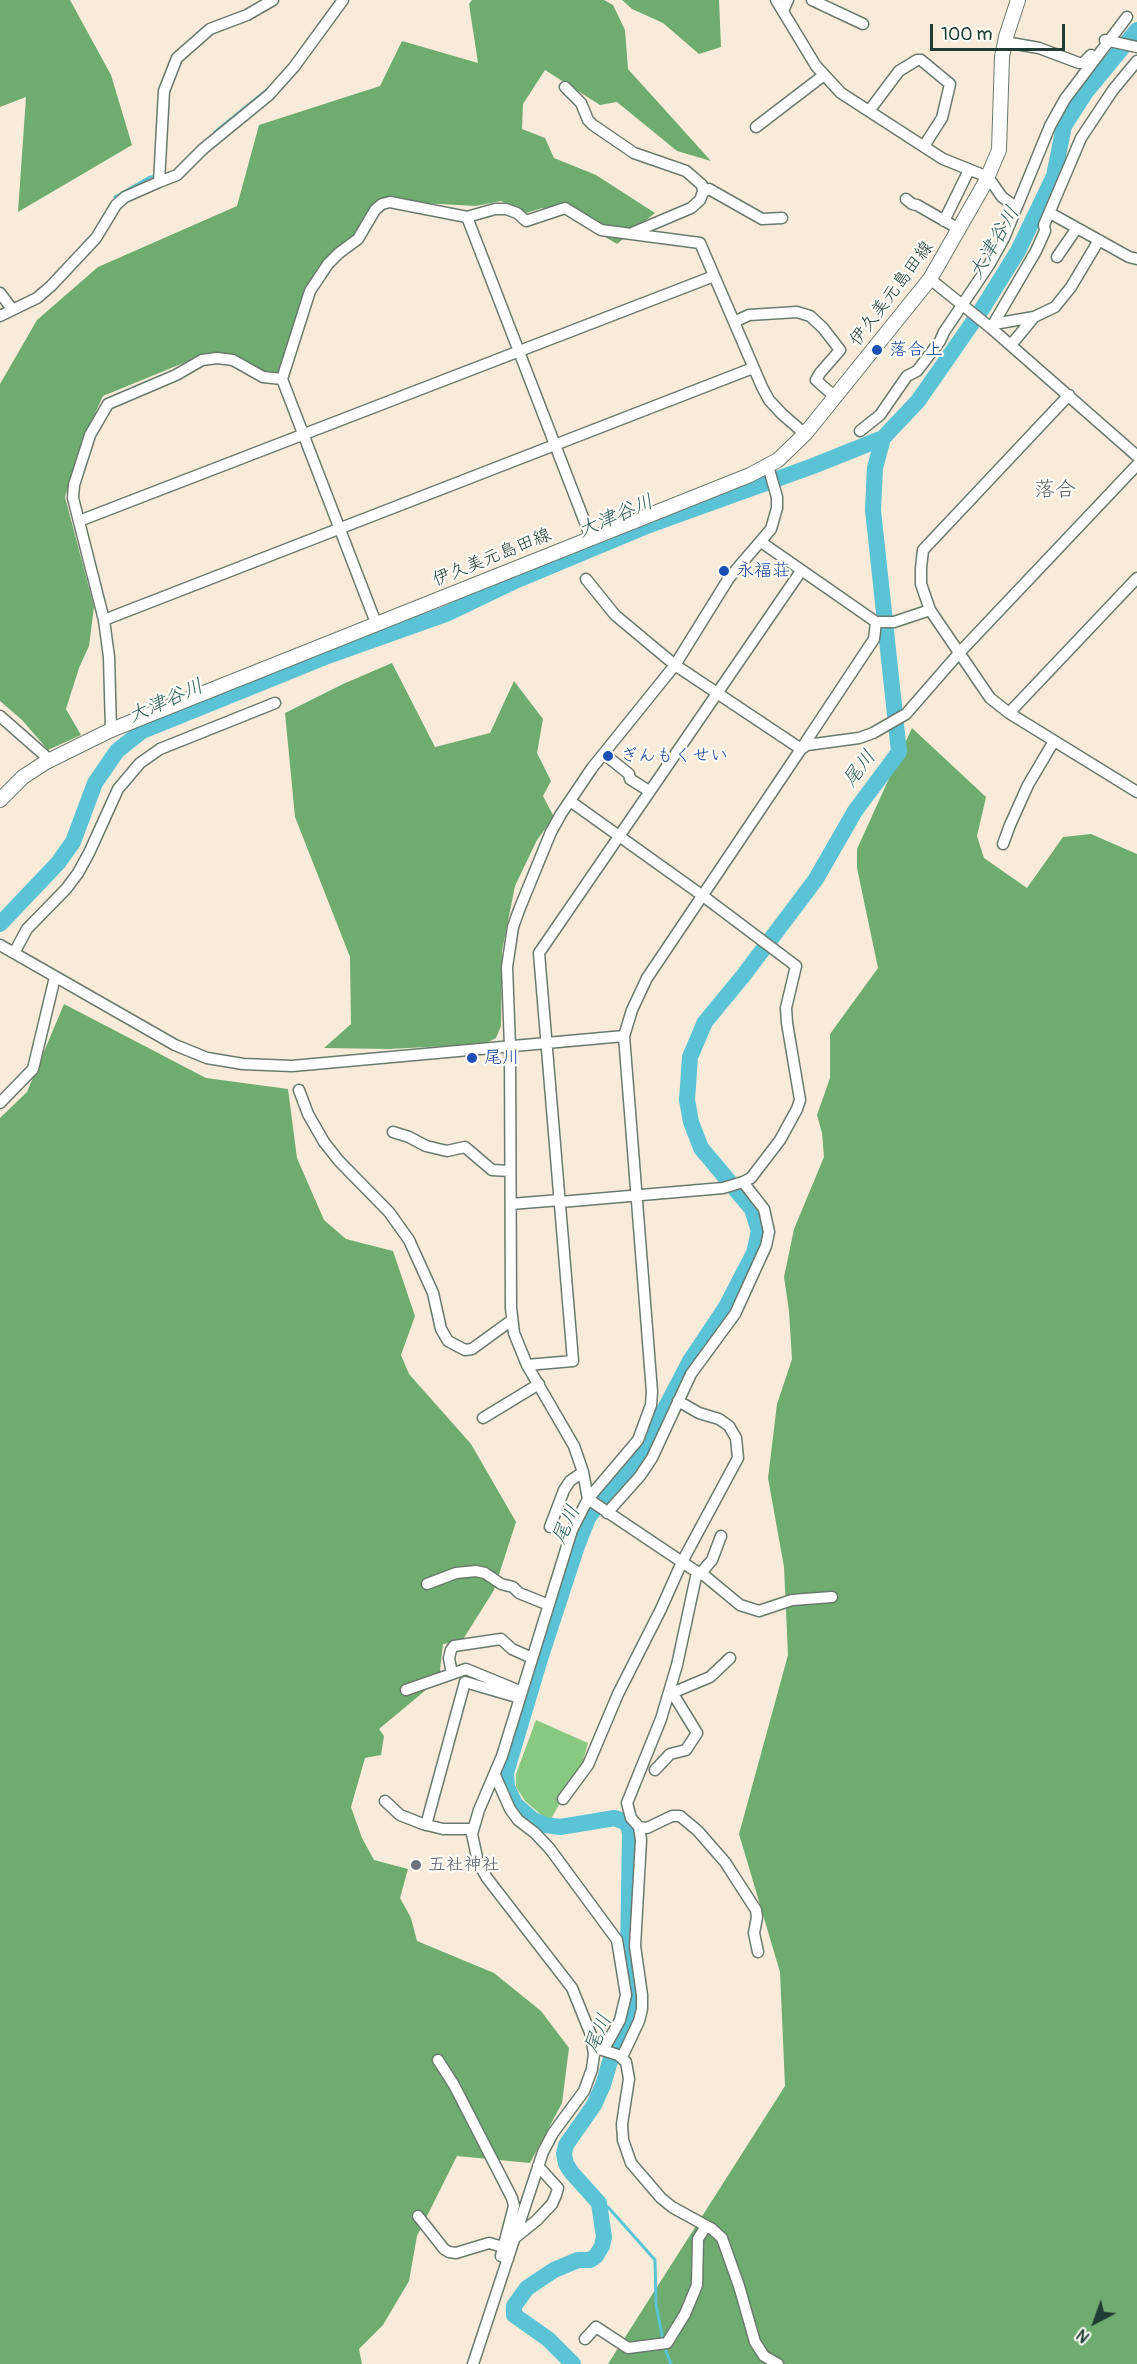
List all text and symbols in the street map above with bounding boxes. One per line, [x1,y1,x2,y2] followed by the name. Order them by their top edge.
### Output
[933,12,1068,50] scale bar
[941,23,993,46] text: 100 m
[965,202,1025,284] water label: 大津谷川
[845,237,939,351] street label: 伊久美元島田線
[889,339,943,361] place label: 落合上
[870,343,884,357] marker: 落合上
[1034,478,1076,504] district label: 落合
[574,490,658,544] water label: 大津谷川
[430,524,554,592] street label: 伊久美元島田線
[736,560,790,582] place label: 永福荘
[717,564,731,578] marker: 永福荘
[125,675,207,729] water label: 大津谷川
[620,745,728,767] place label: ぎんもくせい
[838,746,882,792] water label: 尾川
[601,749,615,763] marker: ぎんもくせい
[484,1047,520,1069] place label: 尾川
[465,1051,479,1065] marker: 尾川
[548,1502,586,1548] water label: 尾川
[428,1854,500,1876] place label: 五社神社
[409,1858,423,1872] marker: 五社神社
[580,2011,618,2057] water label: 尾川
[1065,2292,1125,2352] north arrow
[1073,2324,1094,2347] text: N

